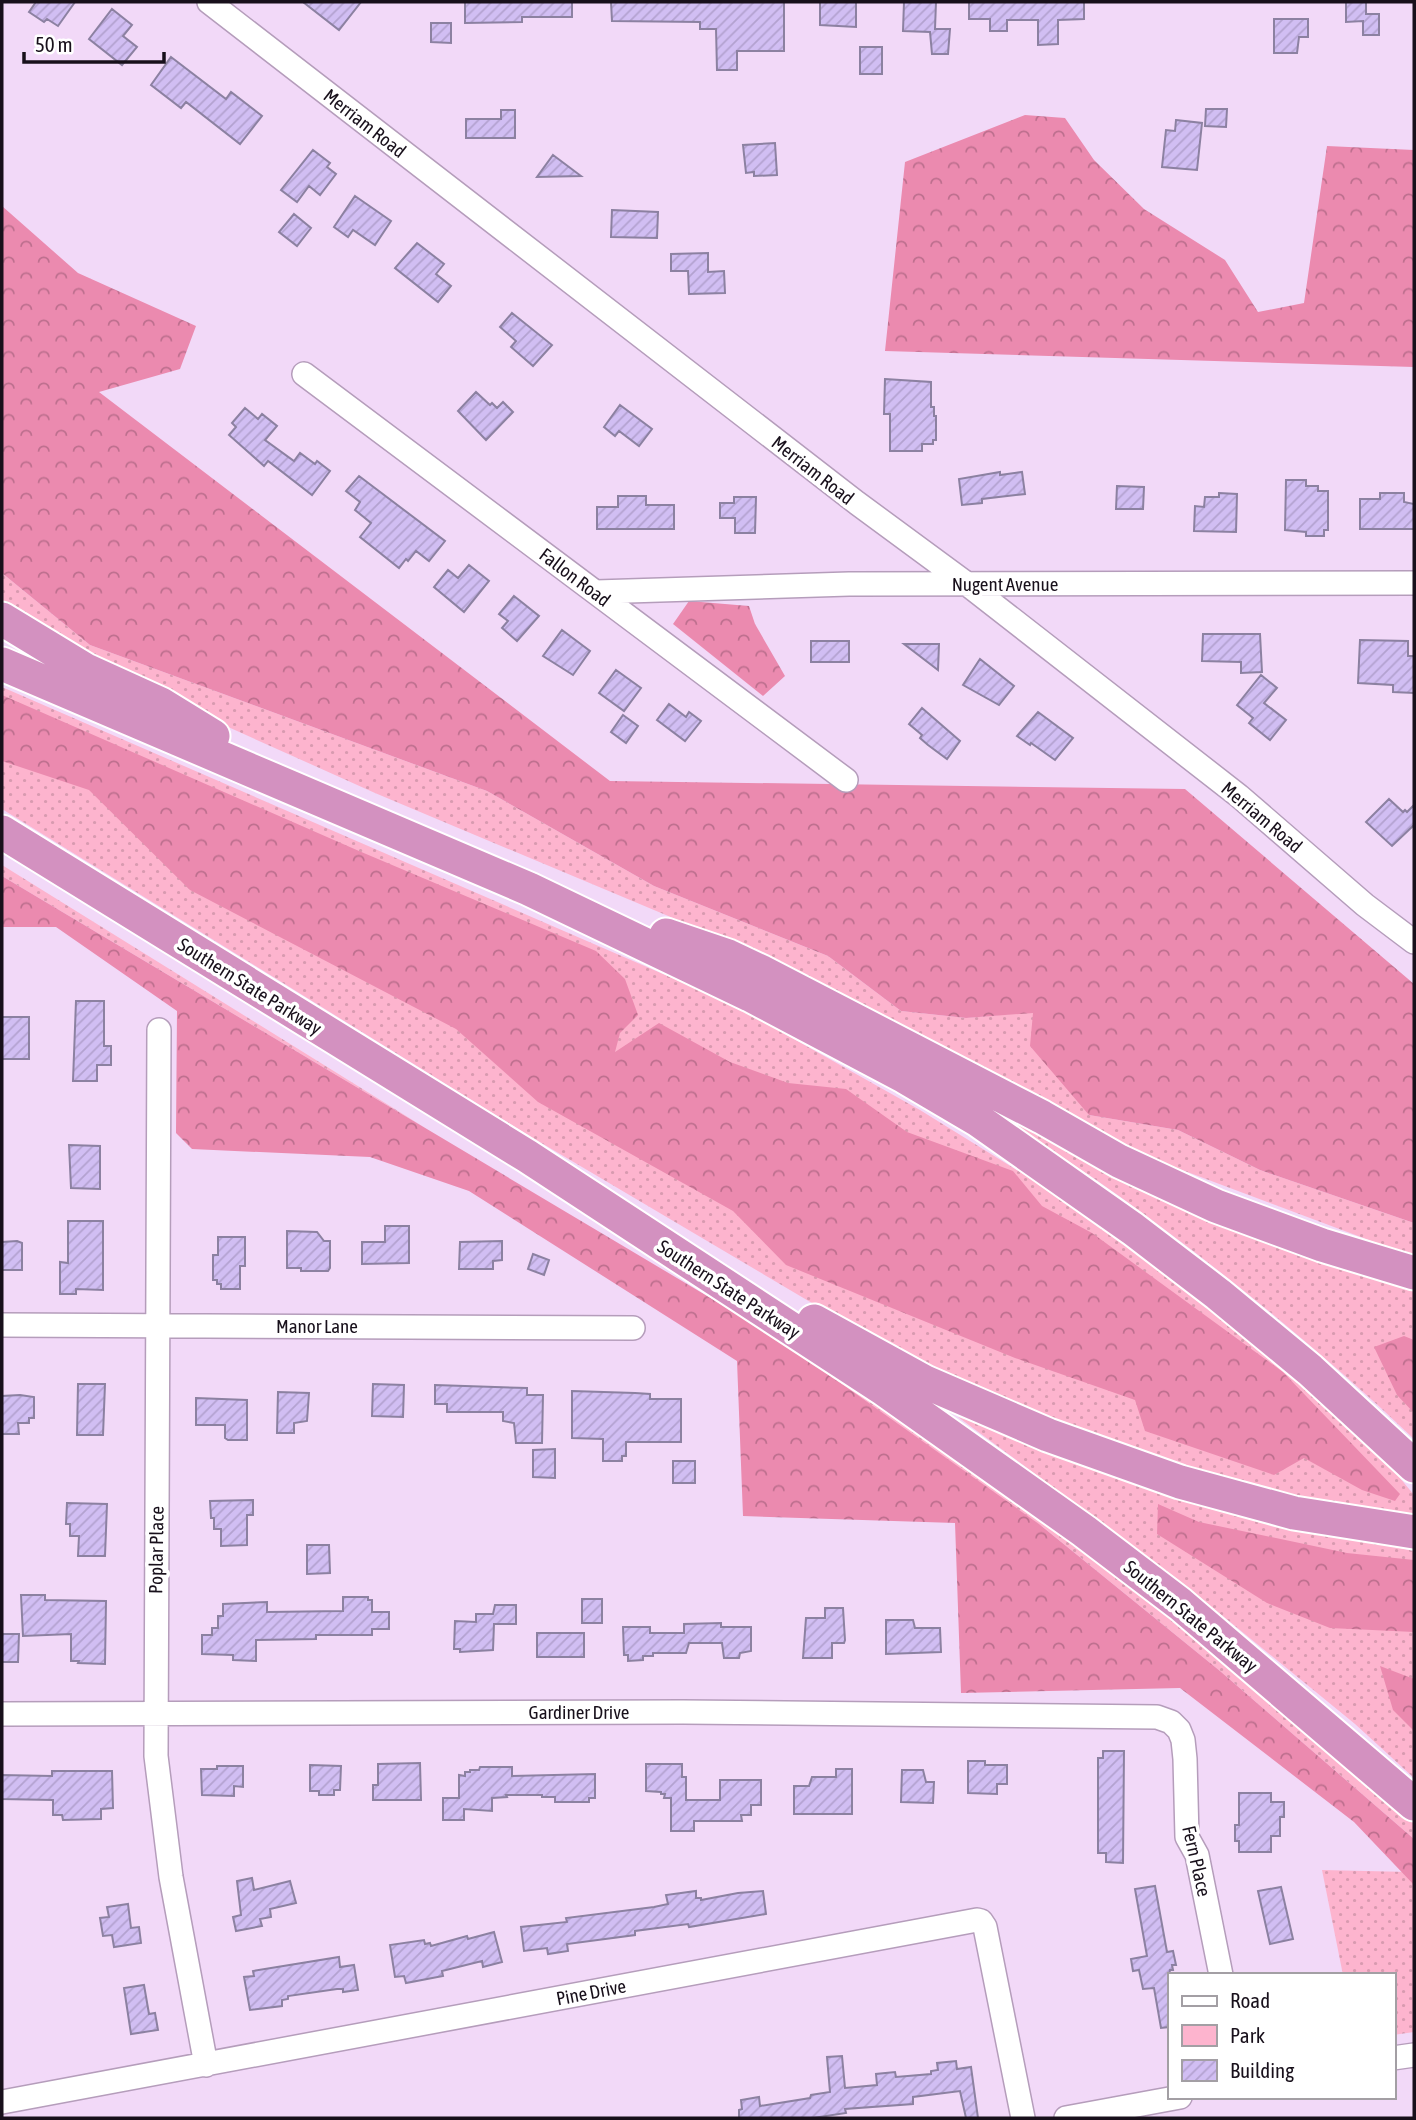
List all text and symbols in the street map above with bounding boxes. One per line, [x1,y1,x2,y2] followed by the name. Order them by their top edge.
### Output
[24,21,164,65] scale bar
[35,32,73,56] text: 50 m
[319,84,411,162] street label: Merriam Road
[767,431,859,509] street label: Merriam Road
[535,543,615,611] street label: Fallon Road
[952,573,1058,595] street label: Nugent Avenue
[1217,777,1307,857] street label: Merriam Road
[174,933,326,1039] street label: Southern State Parkway
[654,1235,804,1343] street label: Southern State Parkway
[276,1315,358,1337] street label: Manor Lane
[144,1506,168,1594] street label: Poplar Place
[1120,1555,1262,1677] street label: Southern State Parkway
[529,1701,629,1723] street label: Gardiner Drive
[1178,1823,1216,1899] street label: Fern Place
[1168,1973,1395,2099] legend
[554,1974,628,2010] street label: Pine Drive
[1230,1988,1270,2012] text: Road
[1230,2023,1265,2047] text: Park
[1230,2058,1294,2082] text: Building

